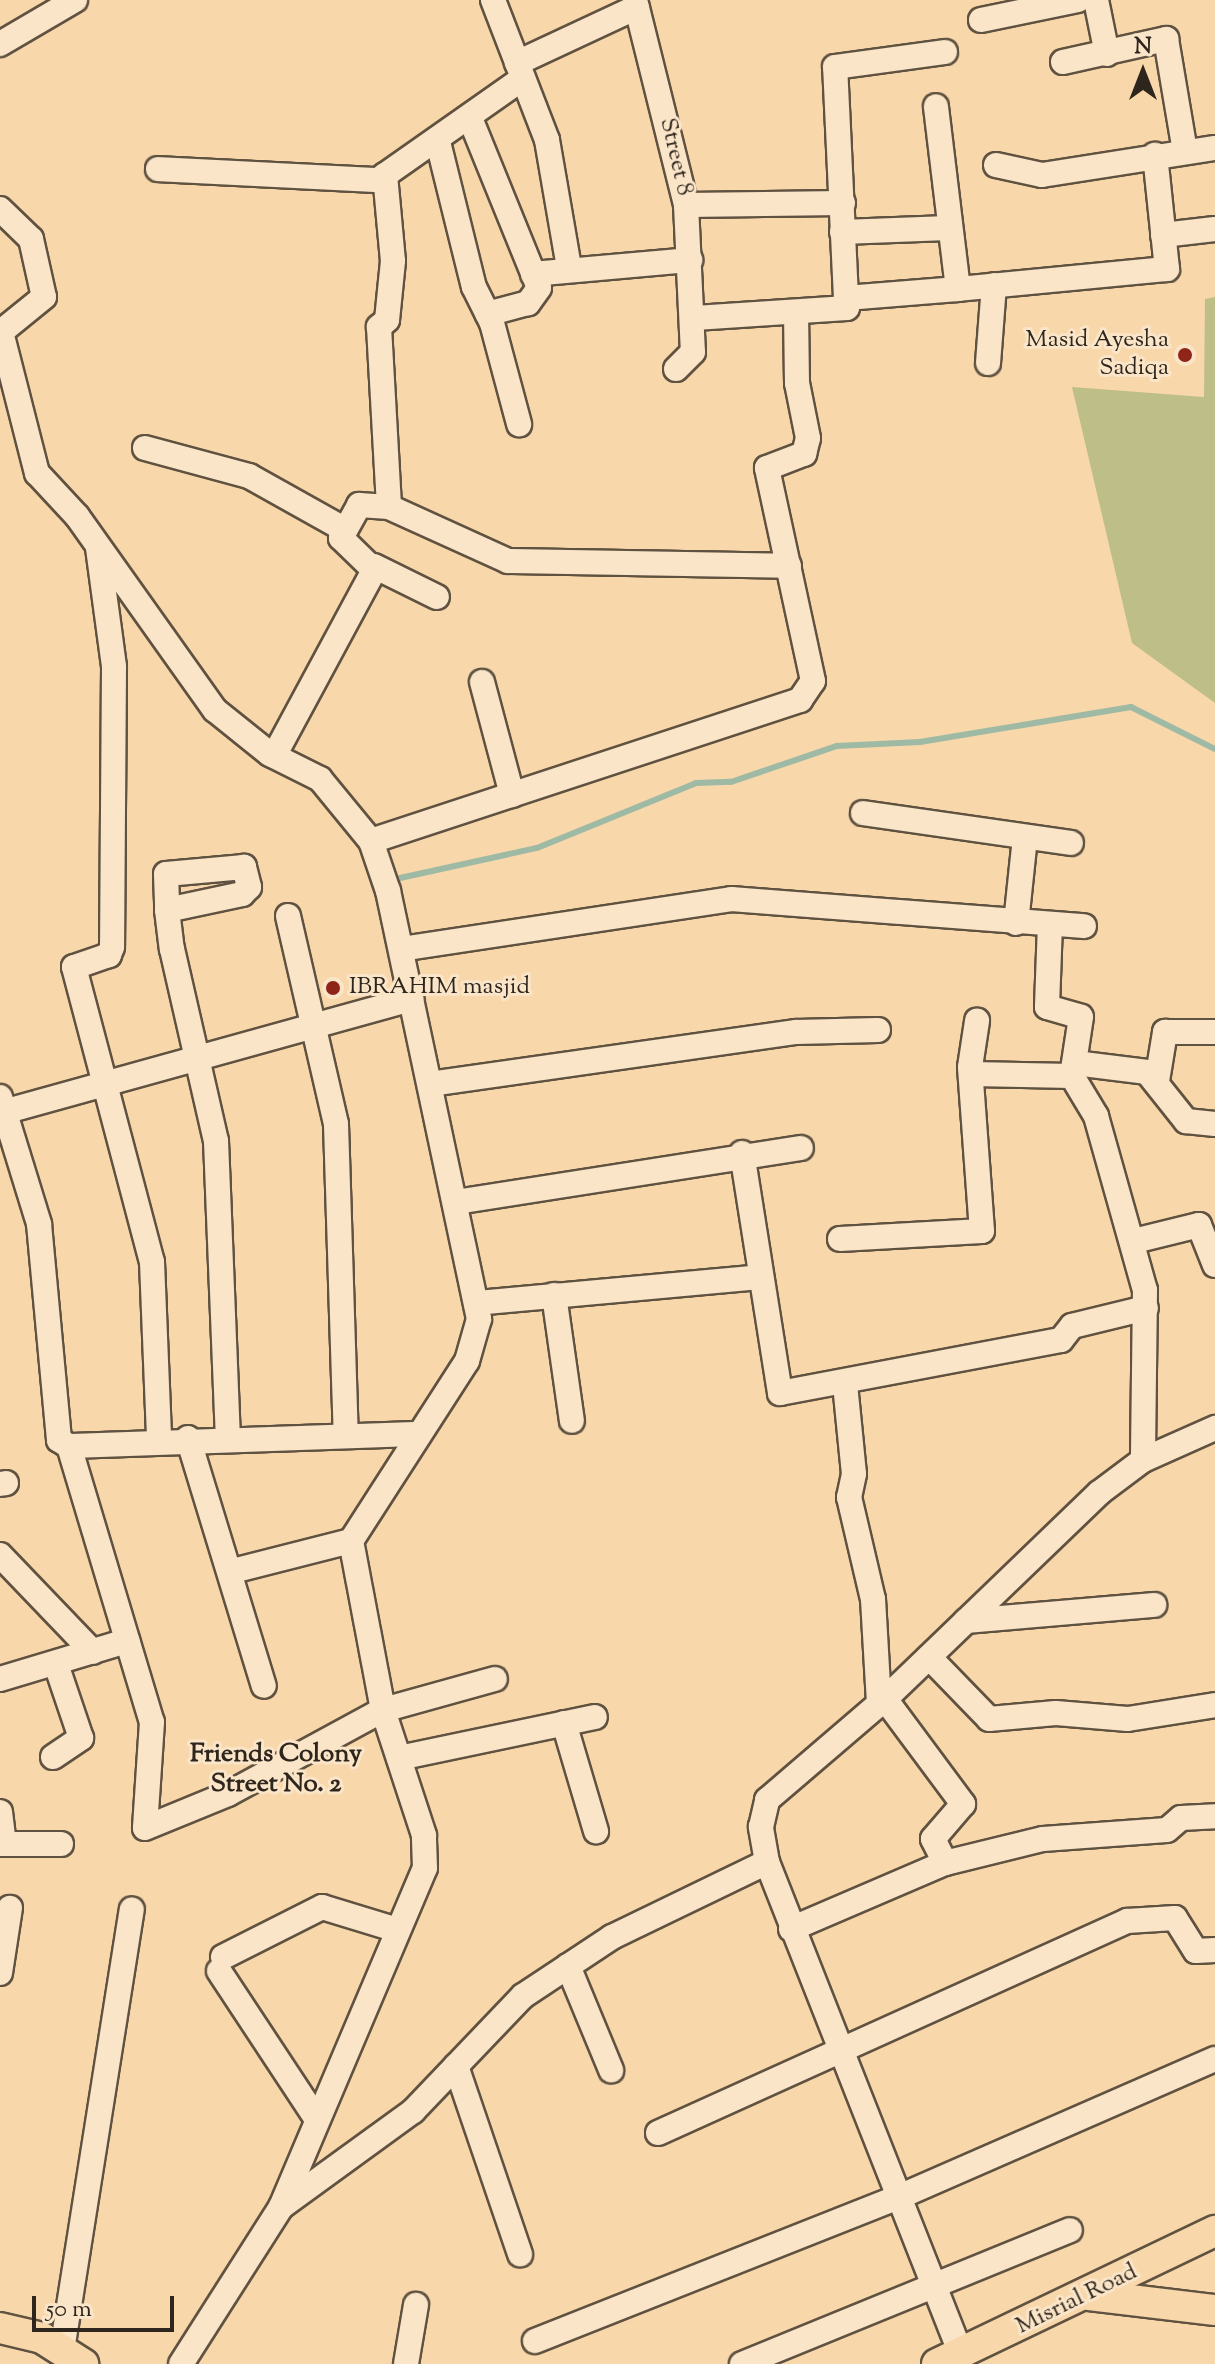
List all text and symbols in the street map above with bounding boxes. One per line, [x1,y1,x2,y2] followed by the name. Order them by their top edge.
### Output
[1103,32,1183,112] north arrow
[1134,32,1152,64] text: N
[652,115,698,199] street label: Street 8
[1026,327,1169,383] place label: Masid Ayesha Sadiqa
[1176,346,1194,364] marker: Masid Ayesha Sadiqa
[349,974,530,1002] place label: IBRAHIM masjid
[324,979,342,997] marker: IBRAHIM masjid
[190,1739,362,1800] district label: Friends Colony Street No. 2
[1012,2258,1142,2342] street label: Misrial Road
[36,2280,178,2330] scale bar
[46,2293,92,2327] text: 50 m

